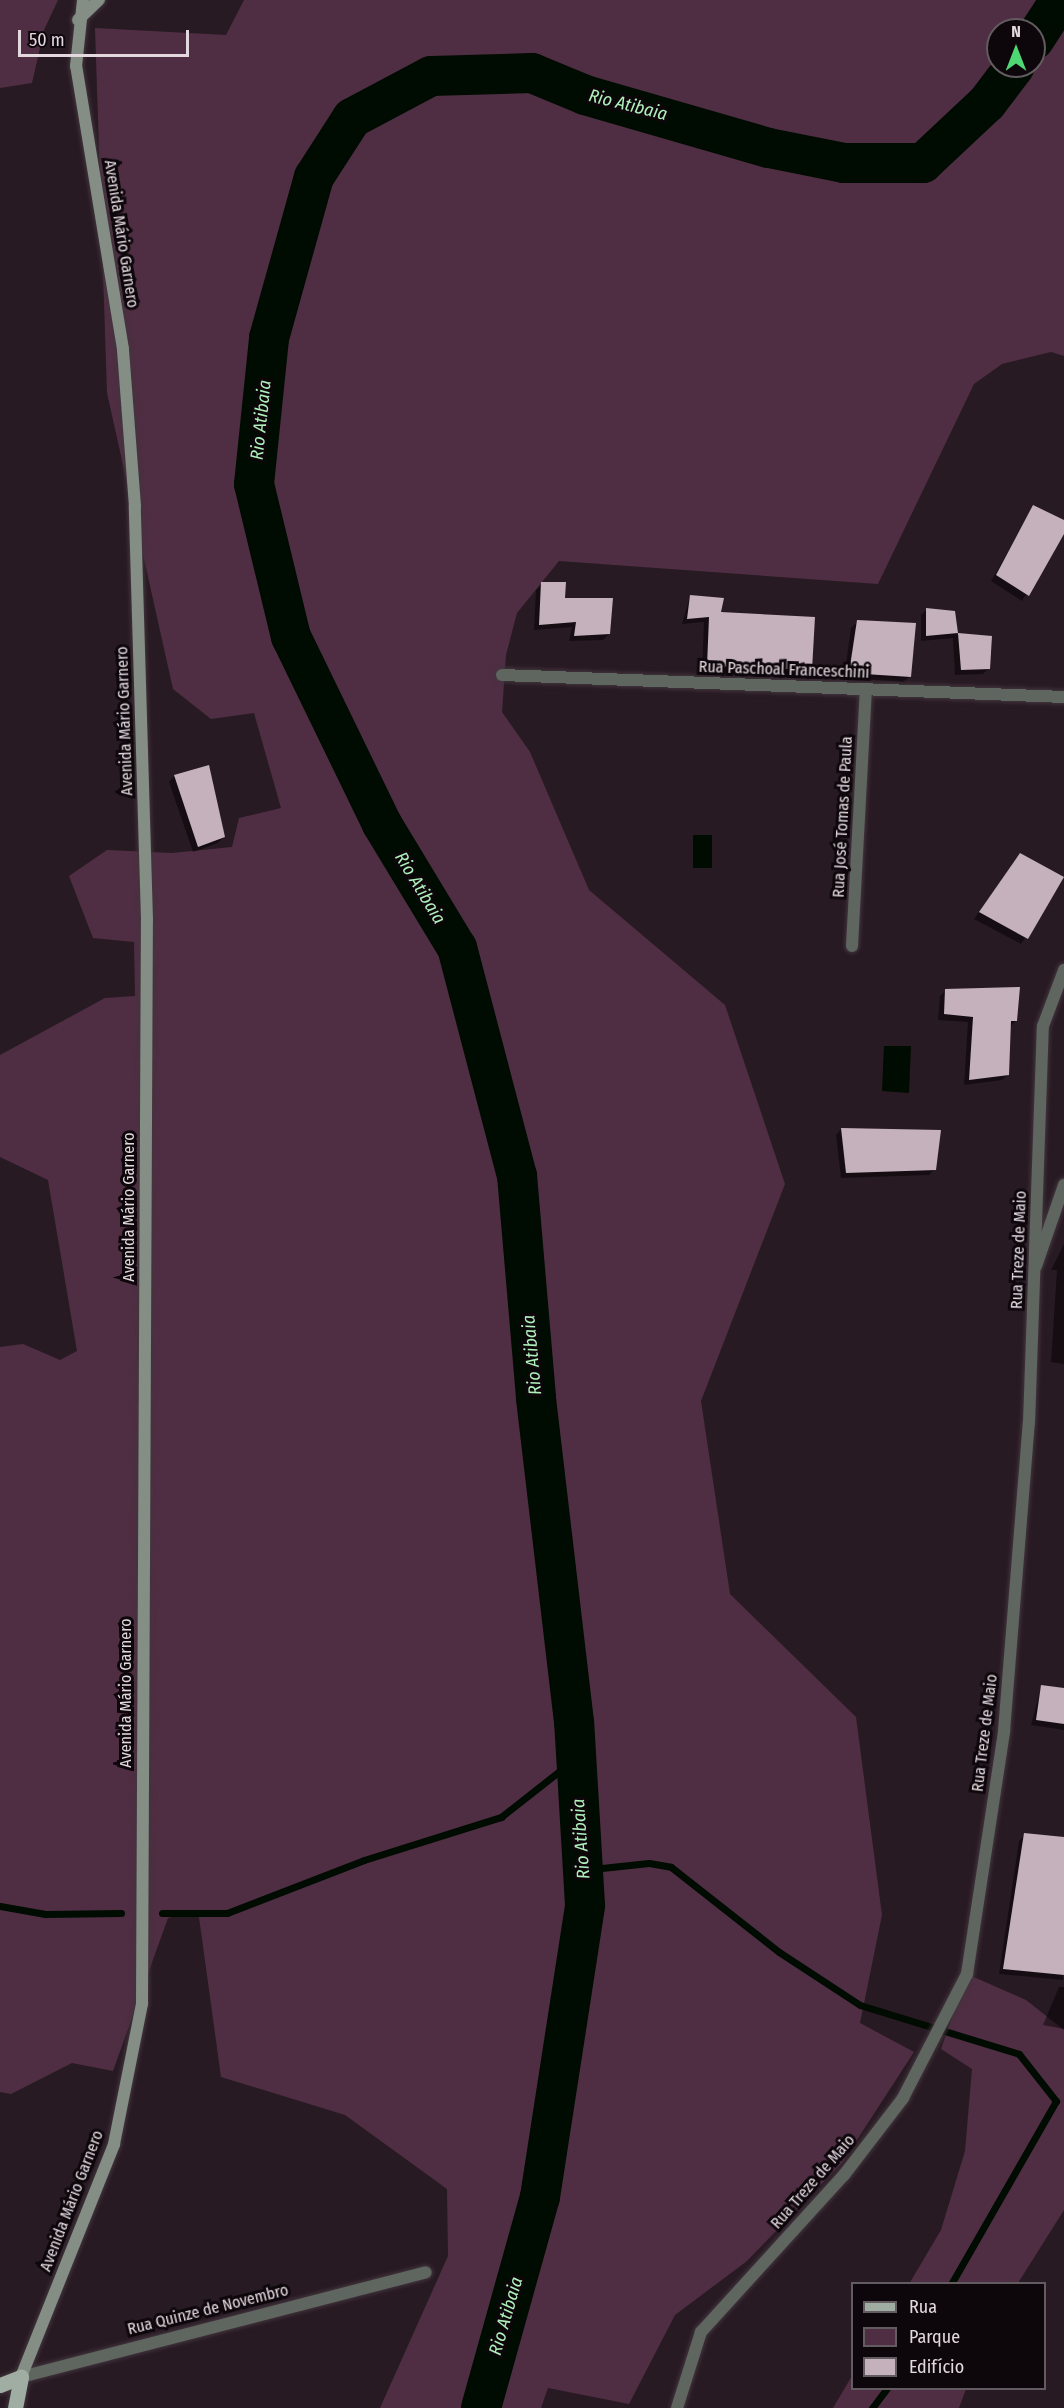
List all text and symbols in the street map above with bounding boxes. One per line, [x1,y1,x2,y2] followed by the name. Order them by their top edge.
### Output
[21,18,192,56] scale bar
[986,18,1046,78] north arrow
[1011,22,1021,41] text: N
[29,29,65,51] text: 50 m
[586,85,670,125] water label: Rio Atibaia
[100,159,142,309] street label: Avenida Mário Garnero
[246,379,276,461] water label: Rio Atibaia
[113,646,137,796] street label: Avenida Mário Garnero
[698,657,870,683] street label: Rua Paschoal Franceschini
[829,736,857,898] street label: Rua José Tomas de Paula
[390,848,450,928] water label: Rio Atibaia
[119,1132,139,1282] street label: Avenida Mário Garnero
[1007,1191,1031,1309] street label: Rua Treze de Maio
[518,1314,546,1396] water label: Rio Atibaia
[116,1618,136,1768] street label: Avenida Mário Garnero
[968,1673,1002,1793] street label: Rua Treze de Maio
[567,1798,595,1880] water label: Rio Atibaia
[36,2128,108,2274] street label: Avenida Mário Garnero
[767,2131,859,2233] street label: Rua Treze de Maio
[485,2274,527,2358] water label: Rio Atibaia
[126,2281,290,2339] street label: Rua Quinze de Novembro
[851,2282,1046,2390] legend
[909,2296,937,2318] text: Rua
[909,2326,960,2348] text: Parque
[909,2356,964,2378] text: Edifício

